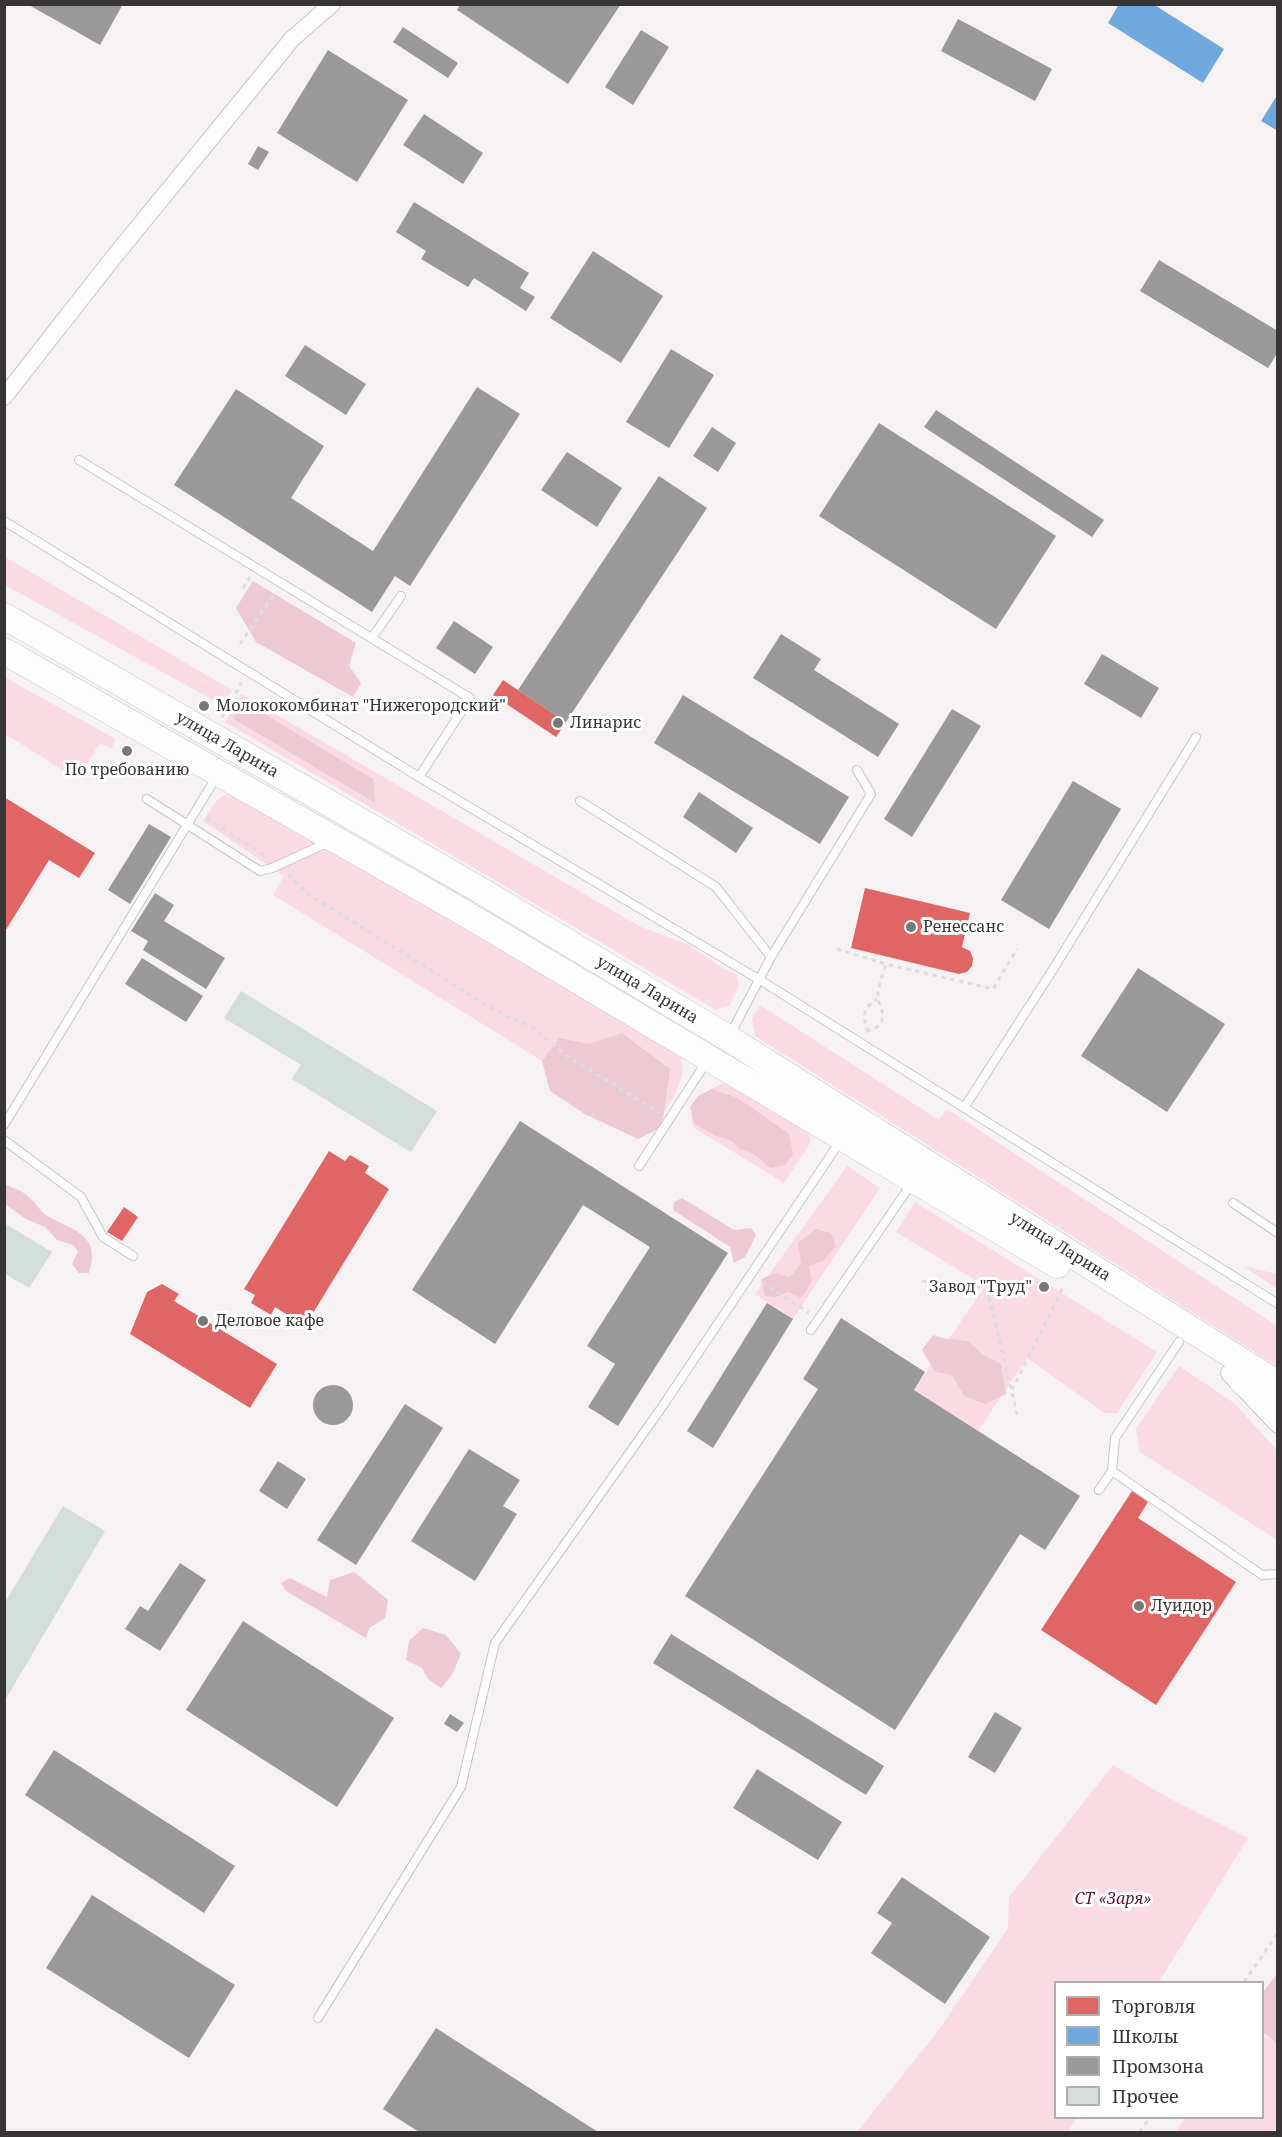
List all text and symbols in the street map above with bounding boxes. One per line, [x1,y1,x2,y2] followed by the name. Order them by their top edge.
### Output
[216,696,506,716] place label: Молококомбинат "Нижегородский"
[197,699,211,713] marker: Молококомбинат "Нижегородский"
[172,708,282,782] street label: улица Ларина
[570,713,641,733] place label: Линарис
[551,716,565,730] marker: Линарис
[120,744,134,758] marker: По требованию
[65,760,189,780] place label: По требованию
[923,917,1004,937] place label: Ренессанс
[904,920,918,934] marker: Ренессанс
[593,952,701,1028] street label: улица Ларина
[1006,1208,1114,1286] street label: улица Ларина
[929,1277,1032,1297] place label: Завод "Труд"
[1037,1280,1051,1294] marker: Завод "Труд"
[215,1311,324,1331] place label: Деловое кафе
[196,1314,210,1328] marker: Деловое кафе
[1151,1596,1212,1616] place label: Луидор
[1132,1599,1146,1613] marker: Луидор
[1074,1889,1152,1909] park label: СТ «Заря»
[1054,1981,1264,2119] legend
[1112,1994,1195,2018] text: Торговля
[1112,2024,1178,2048] text: Школы
[1112,2054,1204,2078] text: Промзона
[1112,2084,1179,2108] text: Прочее

